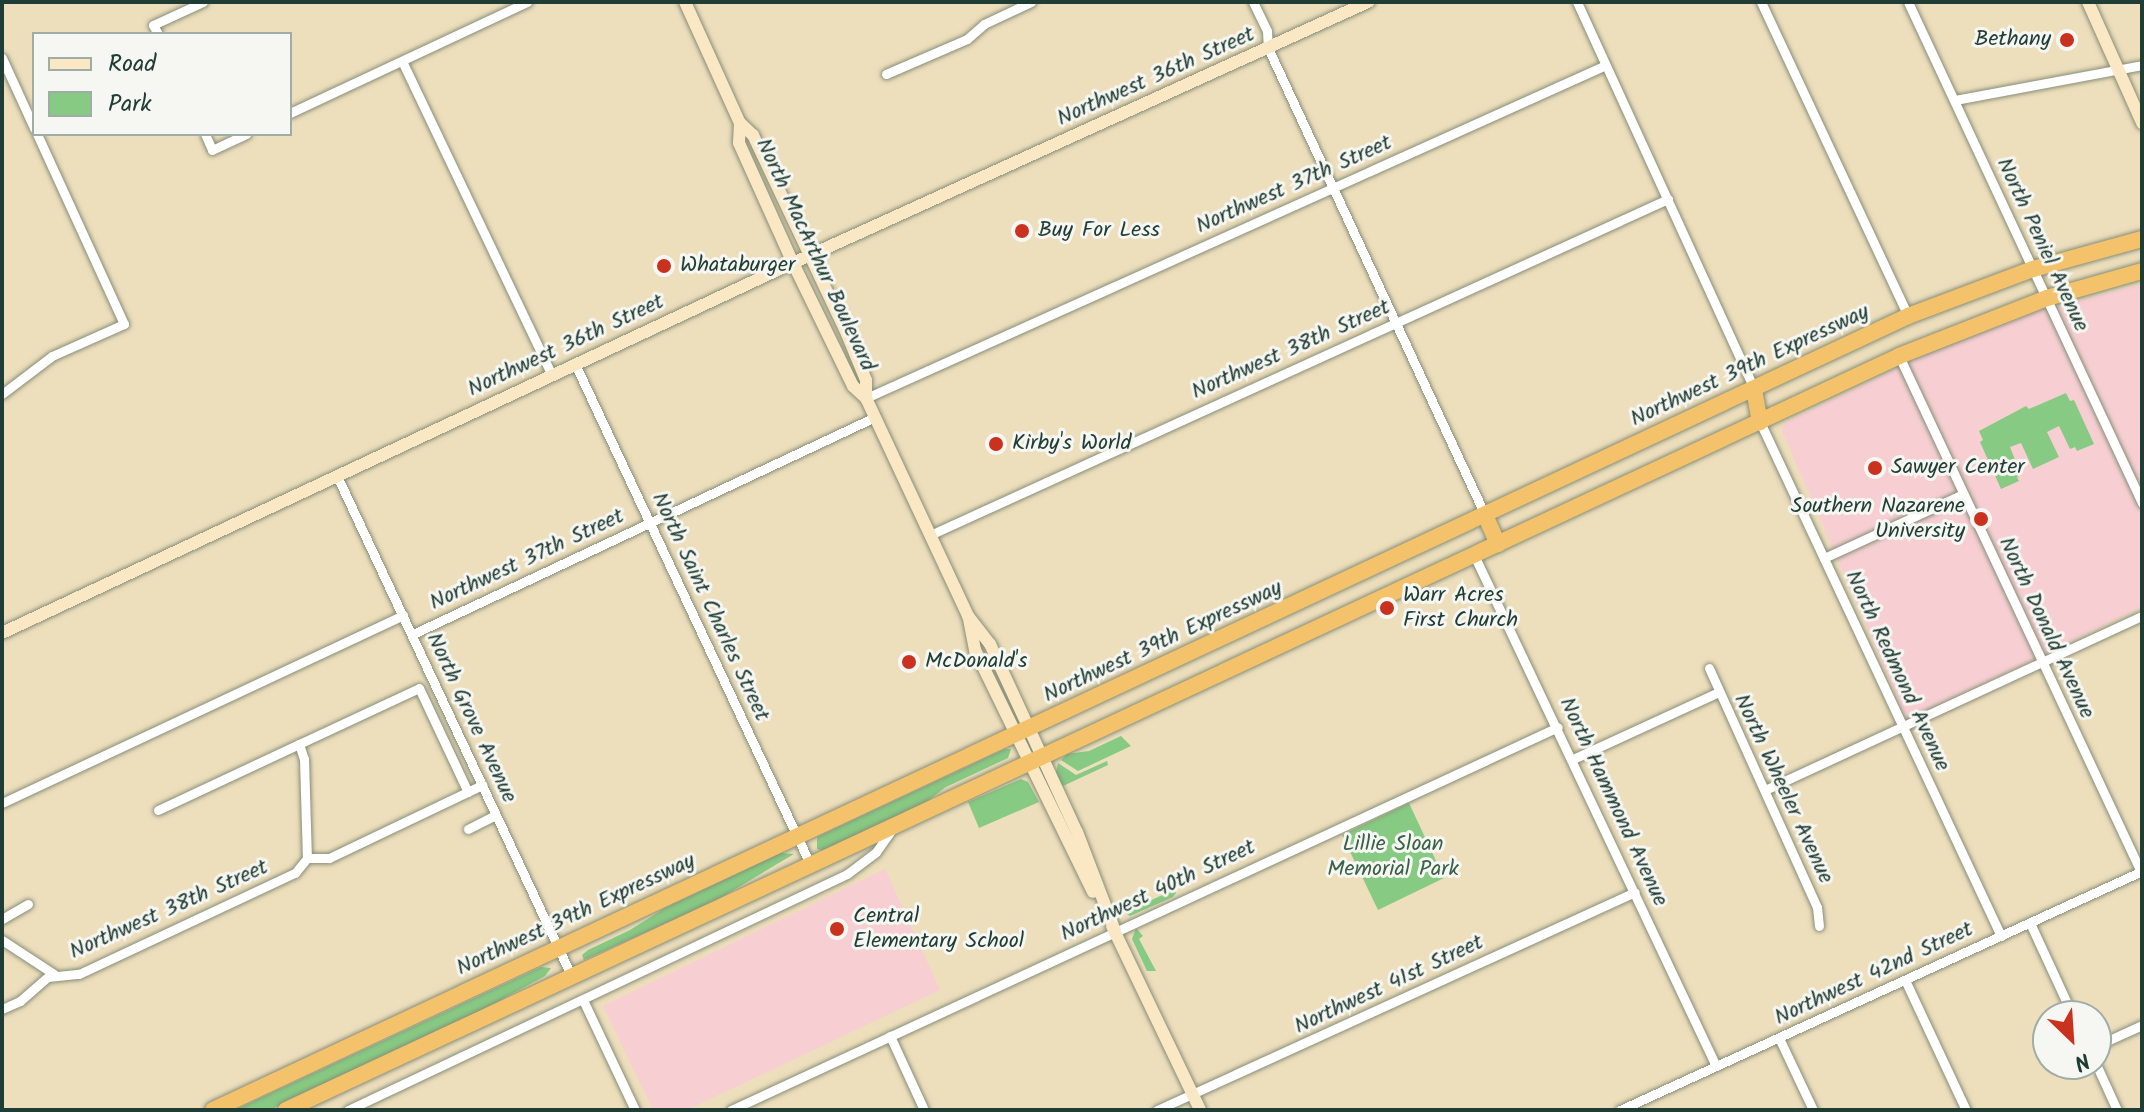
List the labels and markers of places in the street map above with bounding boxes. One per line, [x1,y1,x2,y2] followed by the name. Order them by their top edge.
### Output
[1974,27,2051,53] place label: Bethany
[2058,31,2076,49] marker: Bethany
[1038,218,1160,244] place label: Buy For Less
[1013,222,1031,240] marker: Buy For Less
[680,253,795,279] place label: Whataburger
[655,257,673,275] marker: Whataburger
[1012,431,1132,457] place label: Kirby's World
[987,435,1005,453] marker: Kirby's World
[1891,455,2025,481] place label: Sawyer Center
[1866,459,1884,477] marker: Sawyer Center
[1791,493,1965,544] place label: Southern Nazarene University
[1972,510,1990,528] marker: Southern Nazarene University
[1403,582,1518,634] place label: Warr Acres First Church
[1378,599,1396,617] marker: Warr Acres First Church
[925,649,1027,675] place label: McDonald's
[900,653,918,671] marker: McDonald's
[853,903,1024,954] place label: Central Elementary School
[828,920,846,938] marker: Central Elementary School

